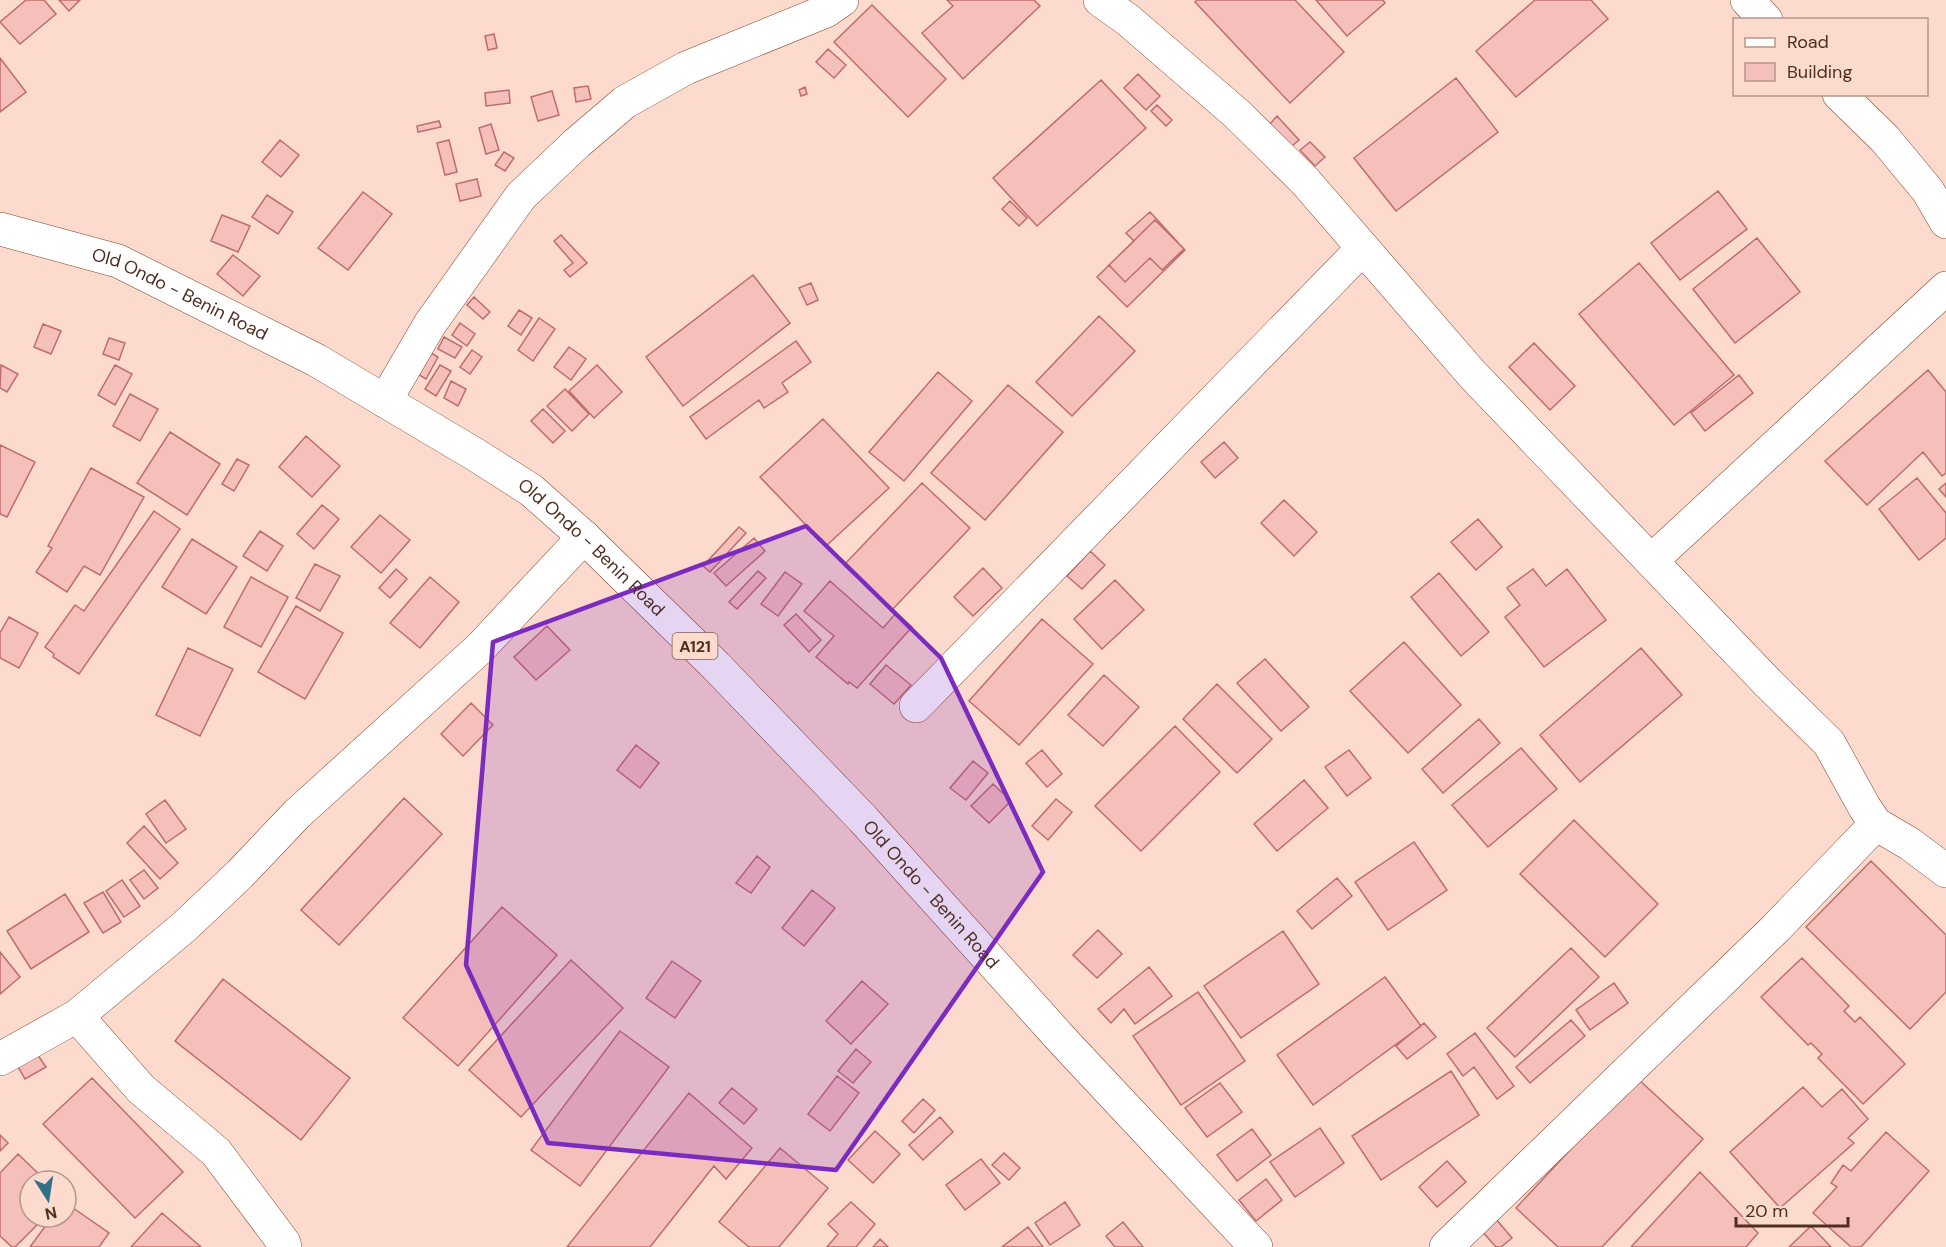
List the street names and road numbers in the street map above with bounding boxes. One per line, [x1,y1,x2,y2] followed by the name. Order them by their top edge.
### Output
[89,242,272,346] street label: Old Ondo - Benin Road
[513,473,670,621] street label: Old Ondo - Benin Road
[672,633,718,659] road number: A121
[858,815,1004,974] street label: Old Ondo - Benin Road

